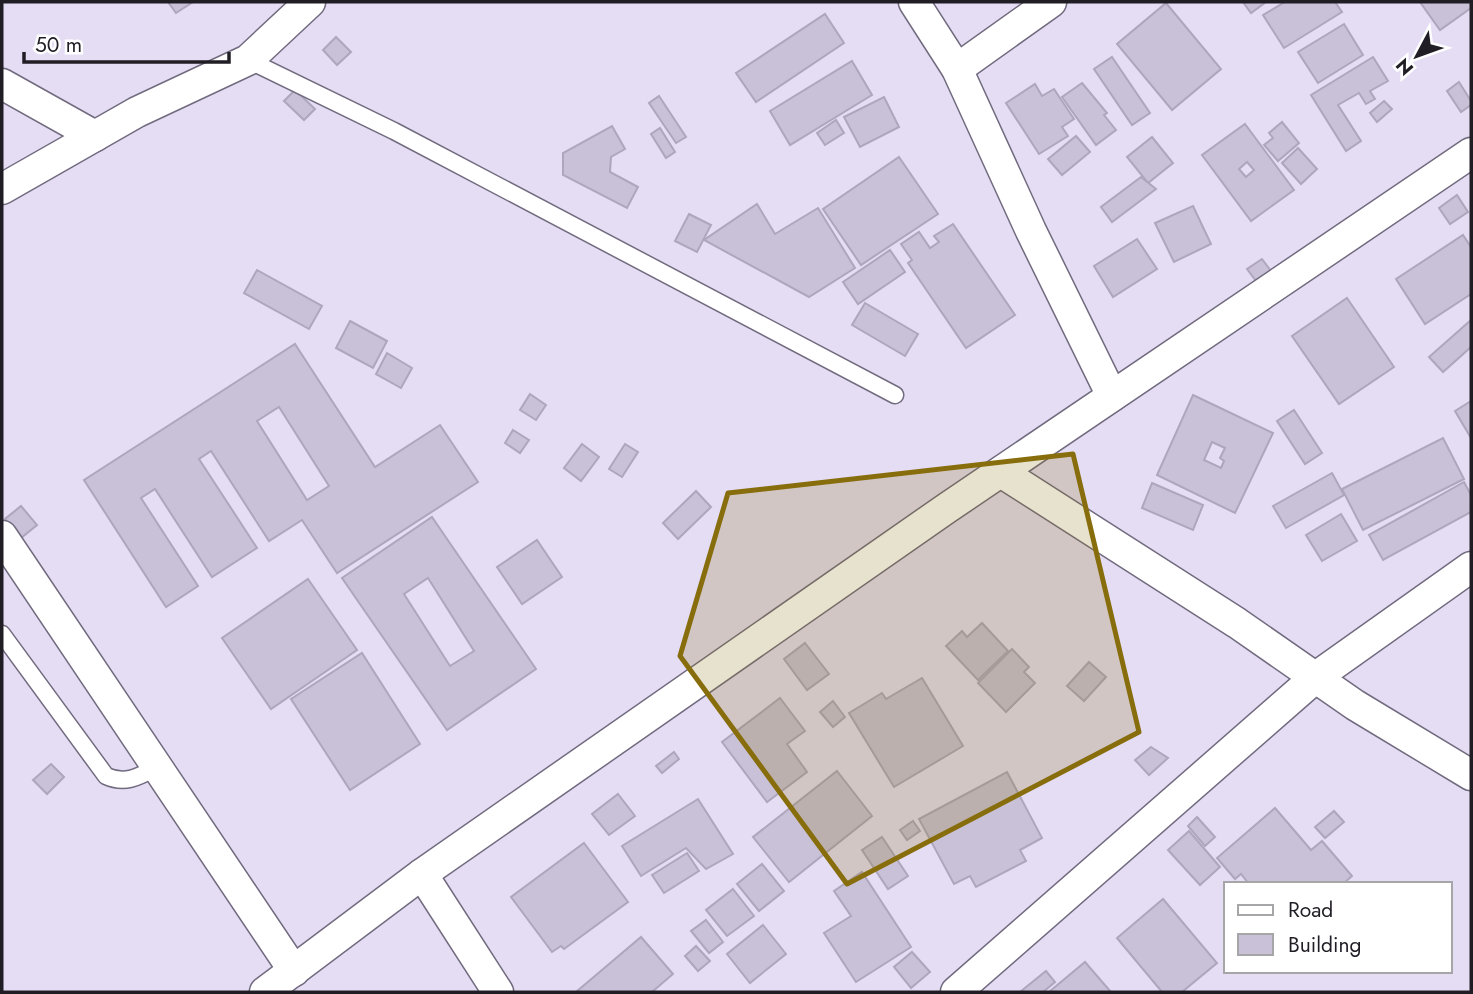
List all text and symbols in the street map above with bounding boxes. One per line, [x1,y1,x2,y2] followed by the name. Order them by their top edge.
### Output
[24,21,229,65] scale bar
[1382,21,1452,91] north arrow
[35,30,82,60] text: 50 m
[1389,52,1420,81] text: N
[1224,882,1452,973] legend
[1288,895,1333,925] text: Road
[1288,930,1361,960] text: Building

